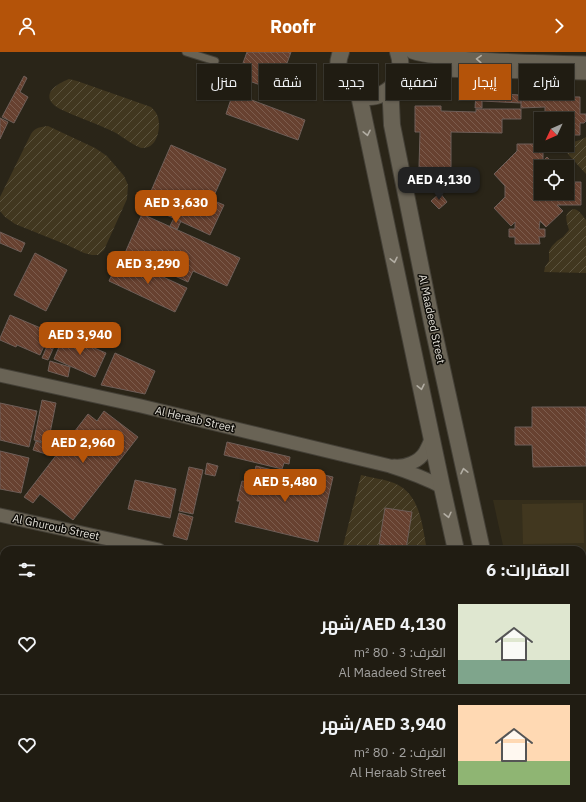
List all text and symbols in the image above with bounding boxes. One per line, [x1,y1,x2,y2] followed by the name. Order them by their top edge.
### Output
[16,15,38,37] icon: person
[270,15,316,38] text: Roofr
[548,15,570,37] icon: forward
[476,55,482,64] one-way arrow
[197,64,251,100] chip: منزل
[259,64,316,100] chip: شقة
[324,64,378,100] chip: جديد
[386,64,451,100] chip: تصفية
[459,64,511,100] chip: إيجار
[519,64,574,100] chip: شراء
[534,112,574,152] north arrow
[534,112,574,200] map controls
[363,130,371,136] one-way arrow
[534,160,574,200] button: locate
[393,167,485,201] pin: AED 4,130
[407,171,471,188] text: AED 4,130
[130,190,222,224] pin: AED 3,630
[144,194,208,211] text: AED 3,630
[102,251,194,285] pin: AED 3,290
[116,255,180,272] text: AED 3,290
[390,257,398,263] one-way arrow
[416,273,448,365] street label: Al Maadeed Street
[34,322,126,356] pin: AED 3,940
[48,326,112,343] text: AED 3,940
[417,384,425,391] one-way arrow
[154,403,236,435] street label: Al Heraab Street
[37,430,129,464] pin: AED 2,960
[51,434,115,451] text: AED 2,960
[461,468,469,474] one-way arrow
[239,469,331,503] pin: AED 5,480
[253,473,317,490] text: AED 5,480
[11,511,101,543] street label: Al Ghuroub Street
[444,511,452,518] one-way arrow
[16,559,38,581] icon: filters
[486,559,570,581] text: العقارات: 6
[321,613,446,635] text: AED 4,130/شهر
[490,620,538,668] icon: home
[16,633,38,655] icon: heart
[354,644,446,661] text: الغرف: 3 · 80 m²
[339,664,446,681] text: Al Maadeed Street
[321,713,446,735] text: AED 3,940/شهر
[490,721,538,769] icon: home
[16,734,38,756] icon: heart
[354,744,446,761] text: الغرف: 2 · 80 m²
[350,764,446,781] text: Al Heraab Street

